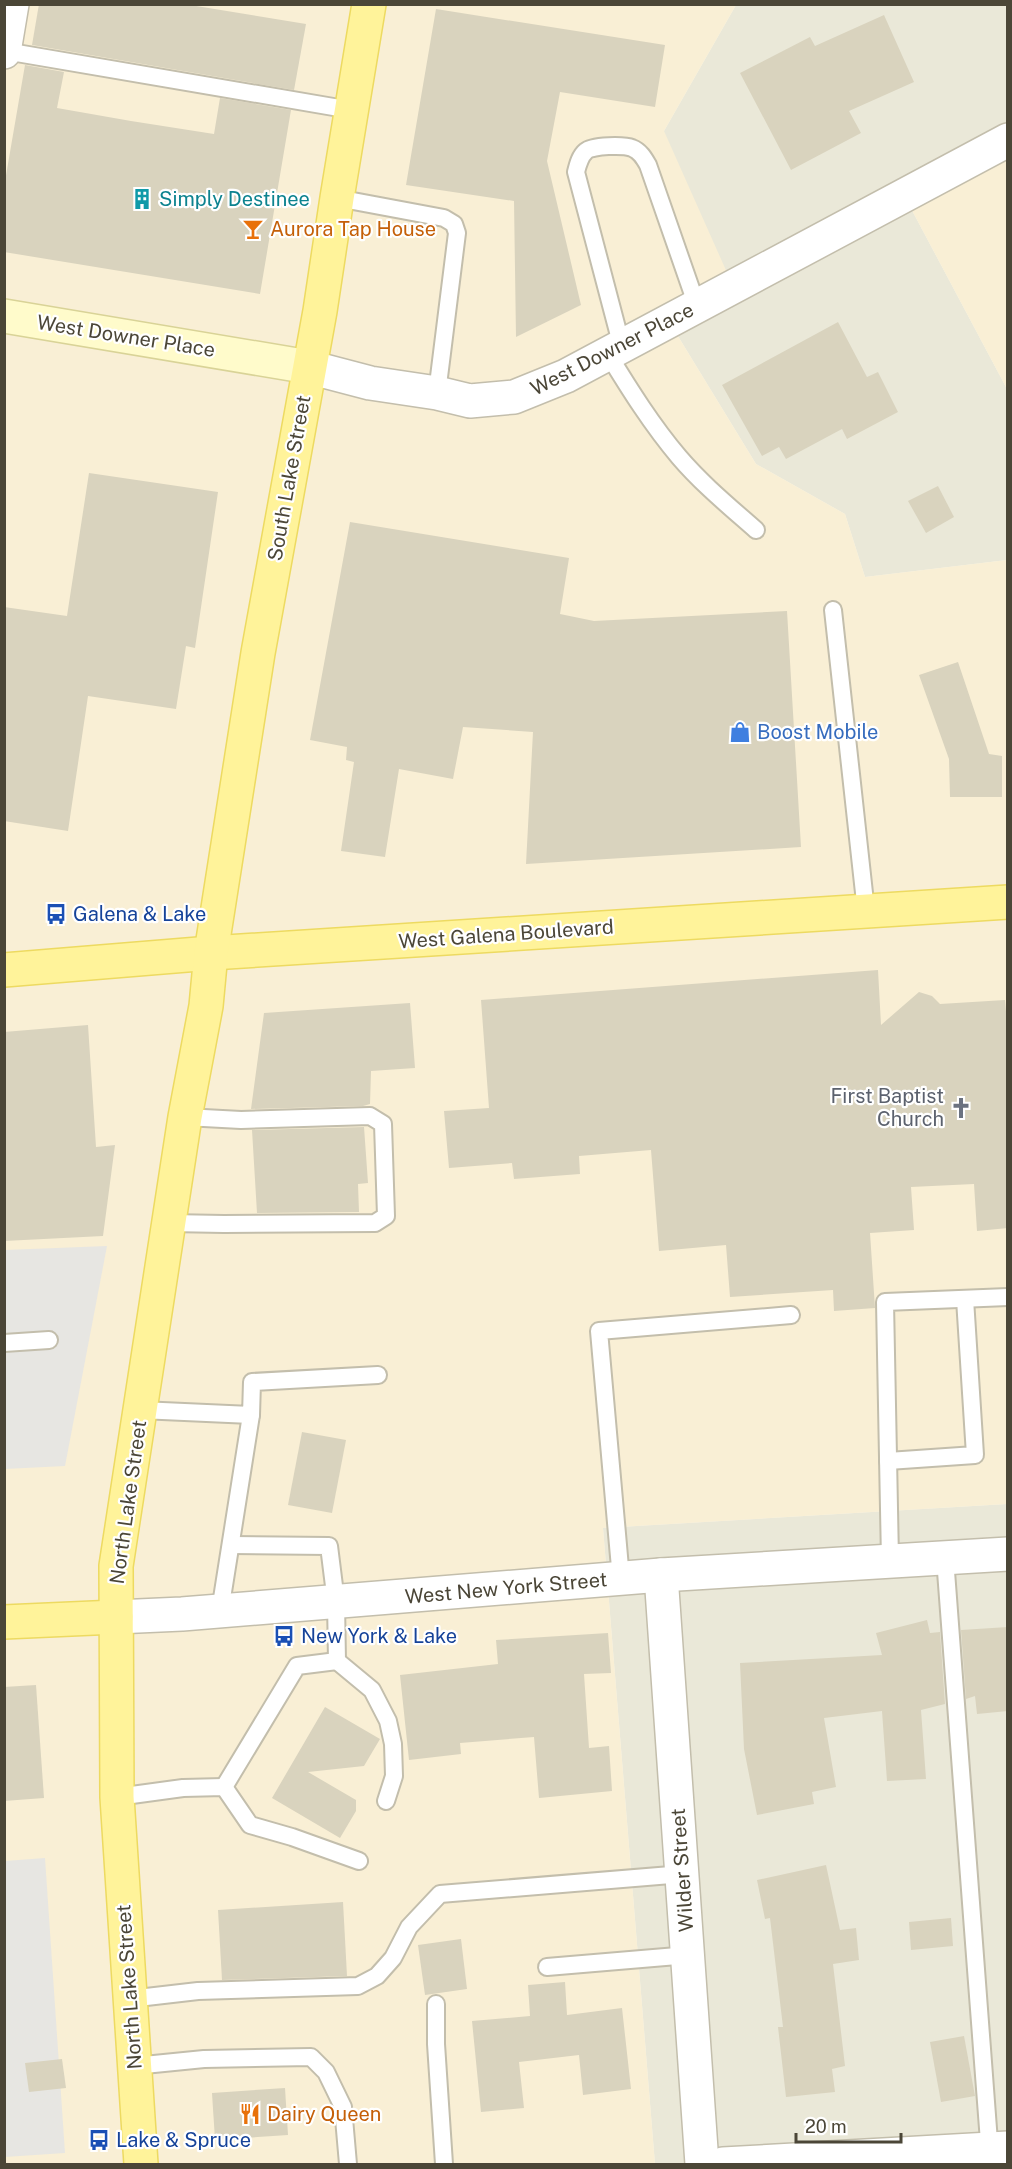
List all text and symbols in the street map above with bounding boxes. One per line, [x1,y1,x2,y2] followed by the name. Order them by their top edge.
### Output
[130,187,154,211] building icon: Simply Destinee
[159,187,310,211] place label: Simply Destinee
[241,217,265,241] bar icon: Aurora Tap House
[270,217,436,241] place label: Aurora Tap House
[526,297,698,401] street label: West Downer Place
[35,310,217,362] street label: West Downer Place
[263,393,315,563] street label: South Lake Street
[728,720,752,744] shop icon: Boost Mobile
[757,720,878,744] place label: Boost Mobile
[44,902,68,926] bus stop icon: Galena & Lake
[73,902,206,926] place label: Galena & Lake
[398,915,614,953] street label: West Galena Boulevard
[830,1084,944,1131] place label: First Baptist Church
[949,1096,973,1120] church icon: First Baptist Church
[105,1418,151,1586] street label: North Lake Street
[404,1567,608,1609] street label: West New York Street
[272,1624,296,1648] bus stop icon: New York & Lake
[301,1624,457,1648] place label: New York & Lake
[666,1807,698,1933] street label: Wilder Street
[111,1904,147,2070] street label: North Lake Street
[238,2102,262,2126] restaurant icon: Dairy Queen
[267,2102,381,2126] place label: Dairy Queen
[796,2106,901,2144] scale bar
[805,2116,847,2137] text: 20 m
[87,2128,111,2152] bus stop icon: Lake & Spruce
[116,2128,251,2152] place label: Lake & Spruce

